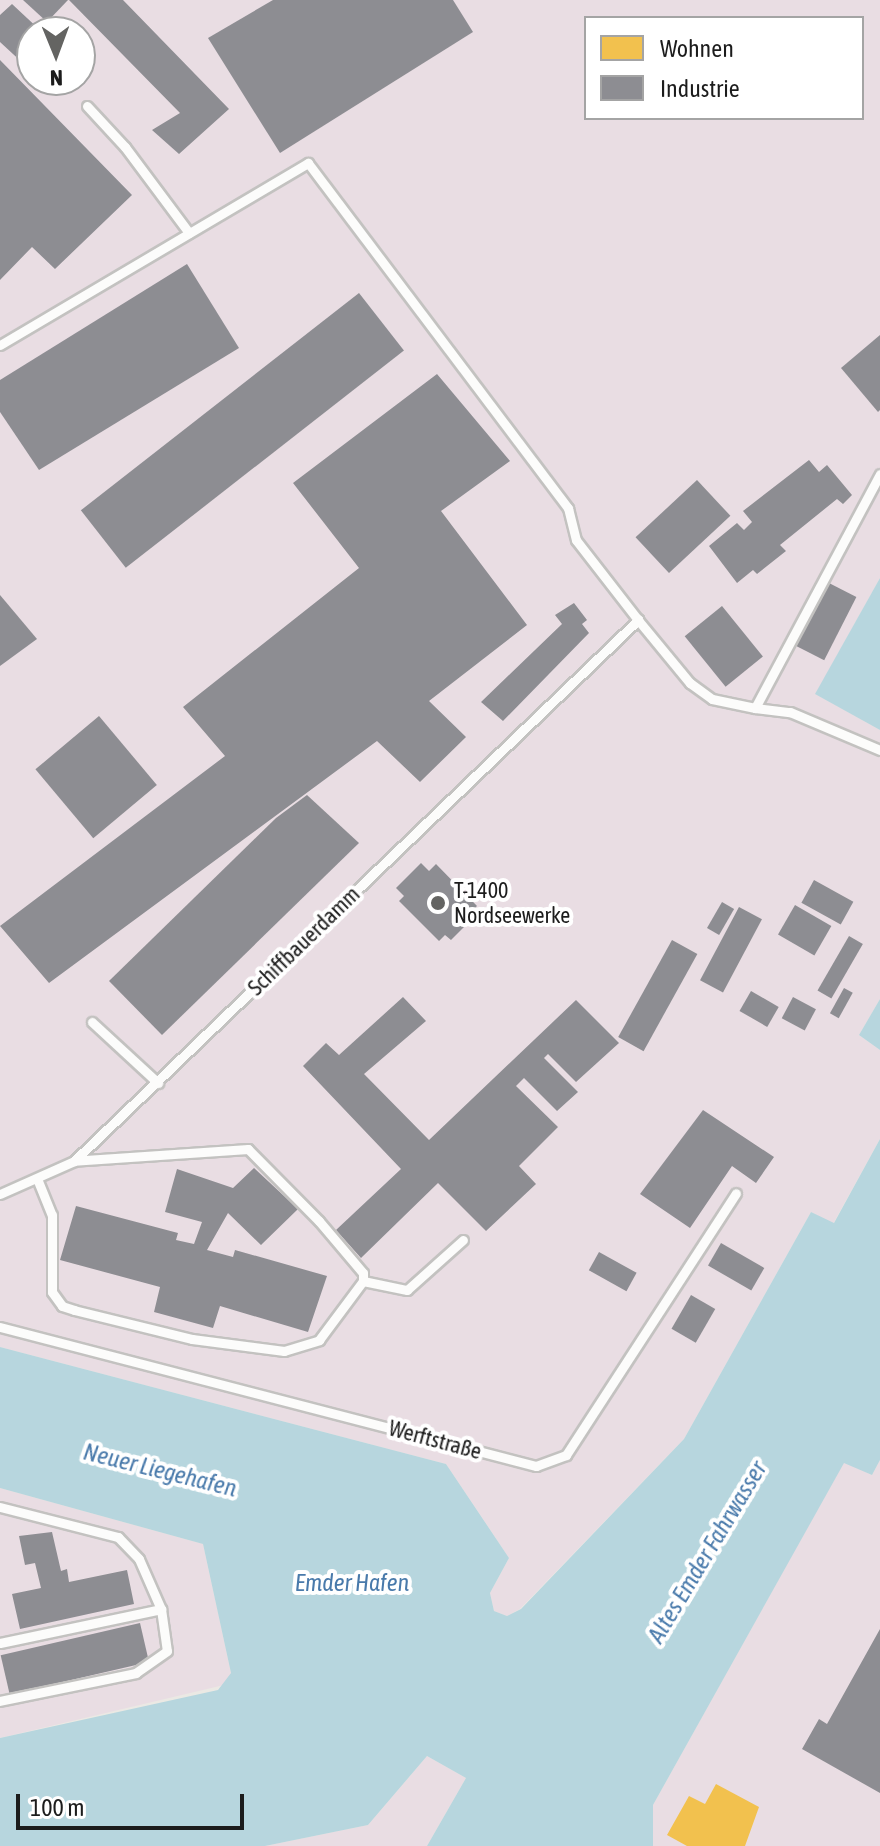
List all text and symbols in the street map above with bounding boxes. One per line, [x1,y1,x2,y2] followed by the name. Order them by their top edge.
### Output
[16,16,96,96] north arrow
[584,16,864,120] legend
[660,35,734,62] text: Wohnen
[50,65,63,91] text: N
[660,75,740,102] text: Industrie
[454,877,570,928] place label: T-1400 Nordseewerke
[243,881,365,1001] street label: Schiffbauerdamm
[429,894,447,912] marker: T-1400 Nordseewerke
[386,1415,484,1465] street label: Werftstraße
[80,1437,240,1503] water label: Neuer Liegehafen
[641,1456,773,1648] water label: Altes Emder Fahrwasser
[295,1569,409,1597] water label: Emder Hafen
[20,1778,248,1828] scale bar
[30,1794,84,1821] text: 100 m

